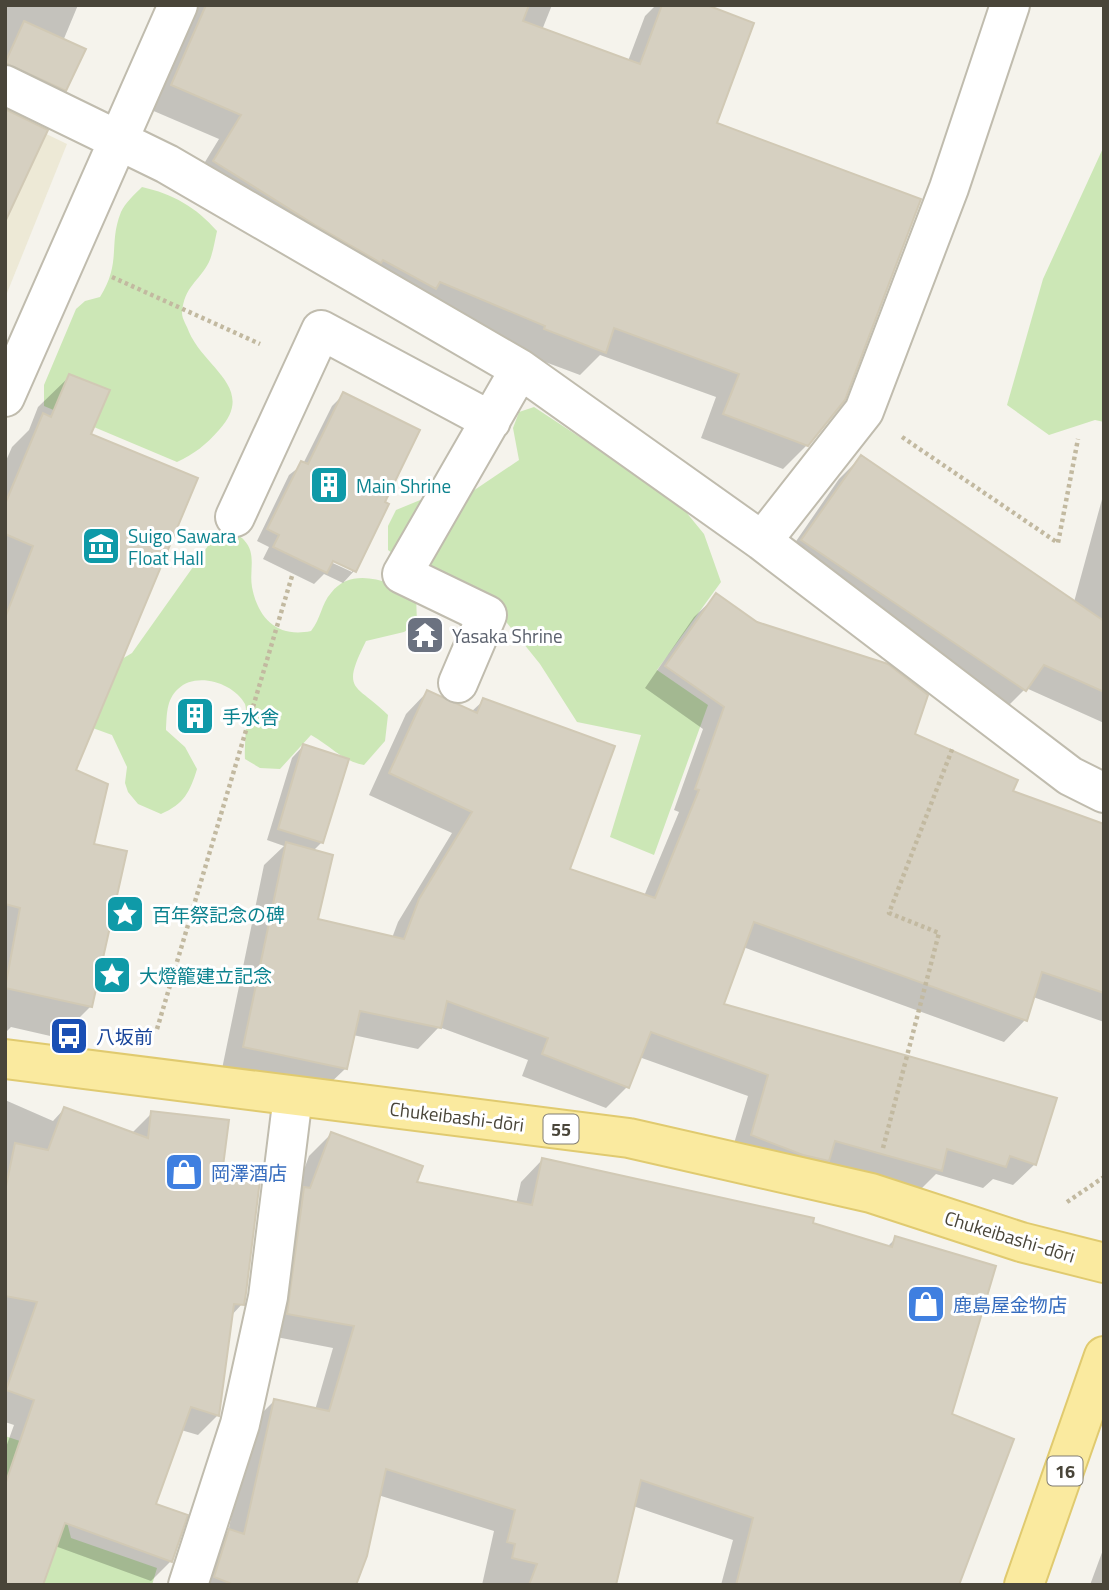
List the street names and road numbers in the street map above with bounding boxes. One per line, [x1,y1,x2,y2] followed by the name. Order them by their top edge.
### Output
[388,1093,526,1139] street label: Chukeibashi-dōri
[544,1114,578,1144] road number: 55
[941,1202,1079,1270] street label: Chukeibashi-dōri
[1048,1456,1082,1486] road number: 16

